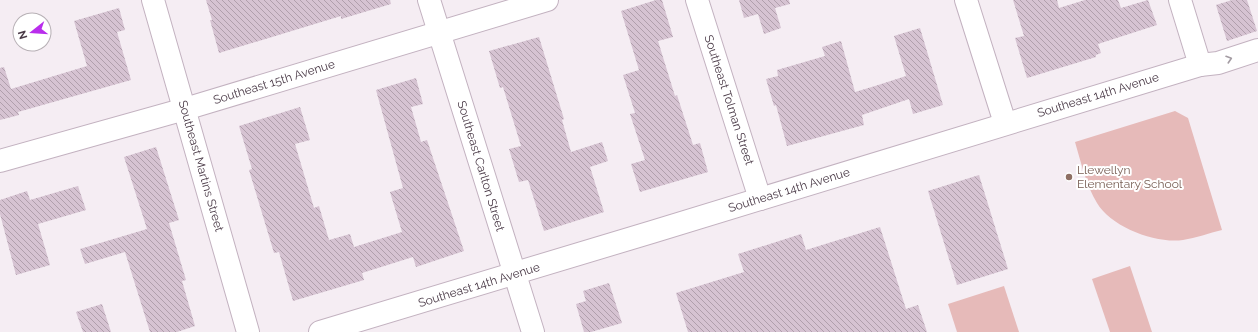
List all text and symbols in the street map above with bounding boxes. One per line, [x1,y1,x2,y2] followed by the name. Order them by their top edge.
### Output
[12,12,52,52] north arrow
[15,29,30,41] text: N
[701,33,757,167] street label: Southeast Tolman Street
[1226,55,1233,64] one-way arrow
[211,57,337,107] street label: Southeast 15th Avenue
[1035,70,1161,120] street label: Southeast 14th Avenue
[176,99,226,233] street label: Southeast Martins Street
[454,99,508,233] street label: Southeast Carlton Street
[1077,163,1183,191] place label: Llewellyn Elementary School
[726,165,852,215] street label: Southeast 14th Avenue
[1064,172,1074,182] marker: Llewellyn Elementary School
[416,260,542,310] street label: Southeast 14th Avenue

